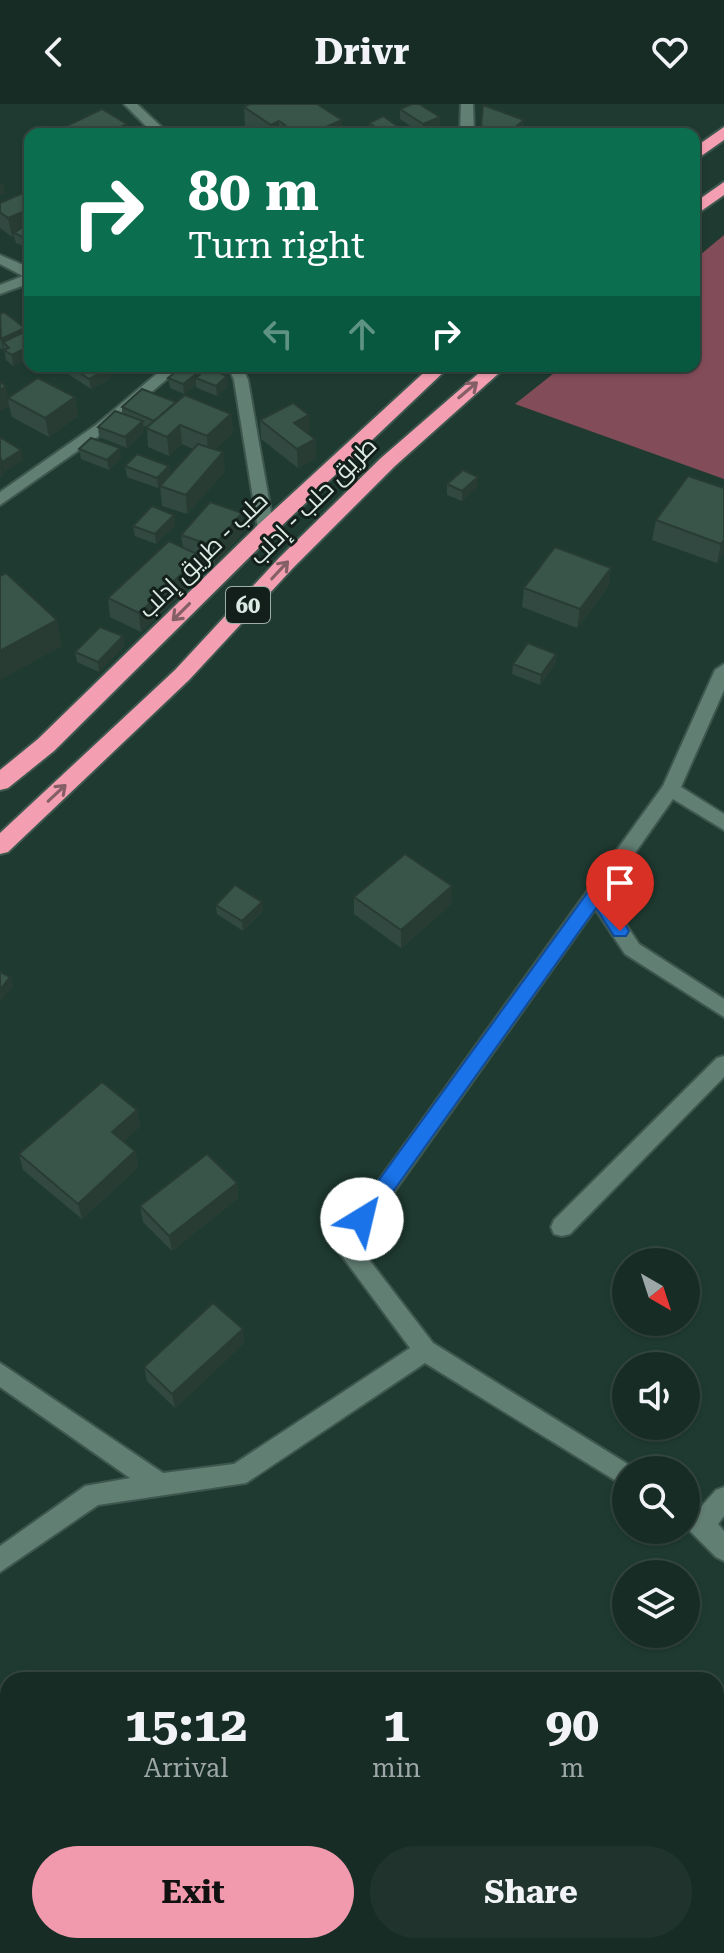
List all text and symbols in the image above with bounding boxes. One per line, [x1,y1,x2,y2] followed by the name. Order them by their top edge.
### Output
[32,30,76,74] icon: back
[648,30,692,74] icon: heart
[314,31,410,73] text: Drivr
[188,158,319,224] text: 80 m
[56,160,160,264] icon: right
[188,225,365,267] text: Turn right
[256,312,300,356] icon: left
[340,312,384,356] icon: ahead
[424,312,468,356] icon: right
[457,381,478,399] one-way arrow
[244,432,383,571] street label: طريق حلب - إدلب
[133,487,274,624] street label: حلب - طريق إدلب
[271,560,289,580] one-way arrow
[226,587,270,623] road number: 60
[172,602,191,621] one-way arrow
[47,784,66,803] one-way arrow
[586,849,654,931] pin
[598,861,642,905] icon: arrive
[320,1177,404,1261] position arrow
[612,1248,700,1336] north arrow
[612,1248,700,1648] map controls
[612,1352,700,1440] button: sound
[612,1456,700,1544] button: search
[612,1560,700,1648] button: layers
[125,1697,247,1753] text: 15:12
[383,1697,410,1753] text: 1
[545,1697,599,1753] text: 90
[144,1753,228,1783] text: Arrival
[372,1753,421,1783] text: min
[561,1753,584,1783] text: m
[32,1846,354,1938] button: Exit
[370,1846,692,1938] button: Share

